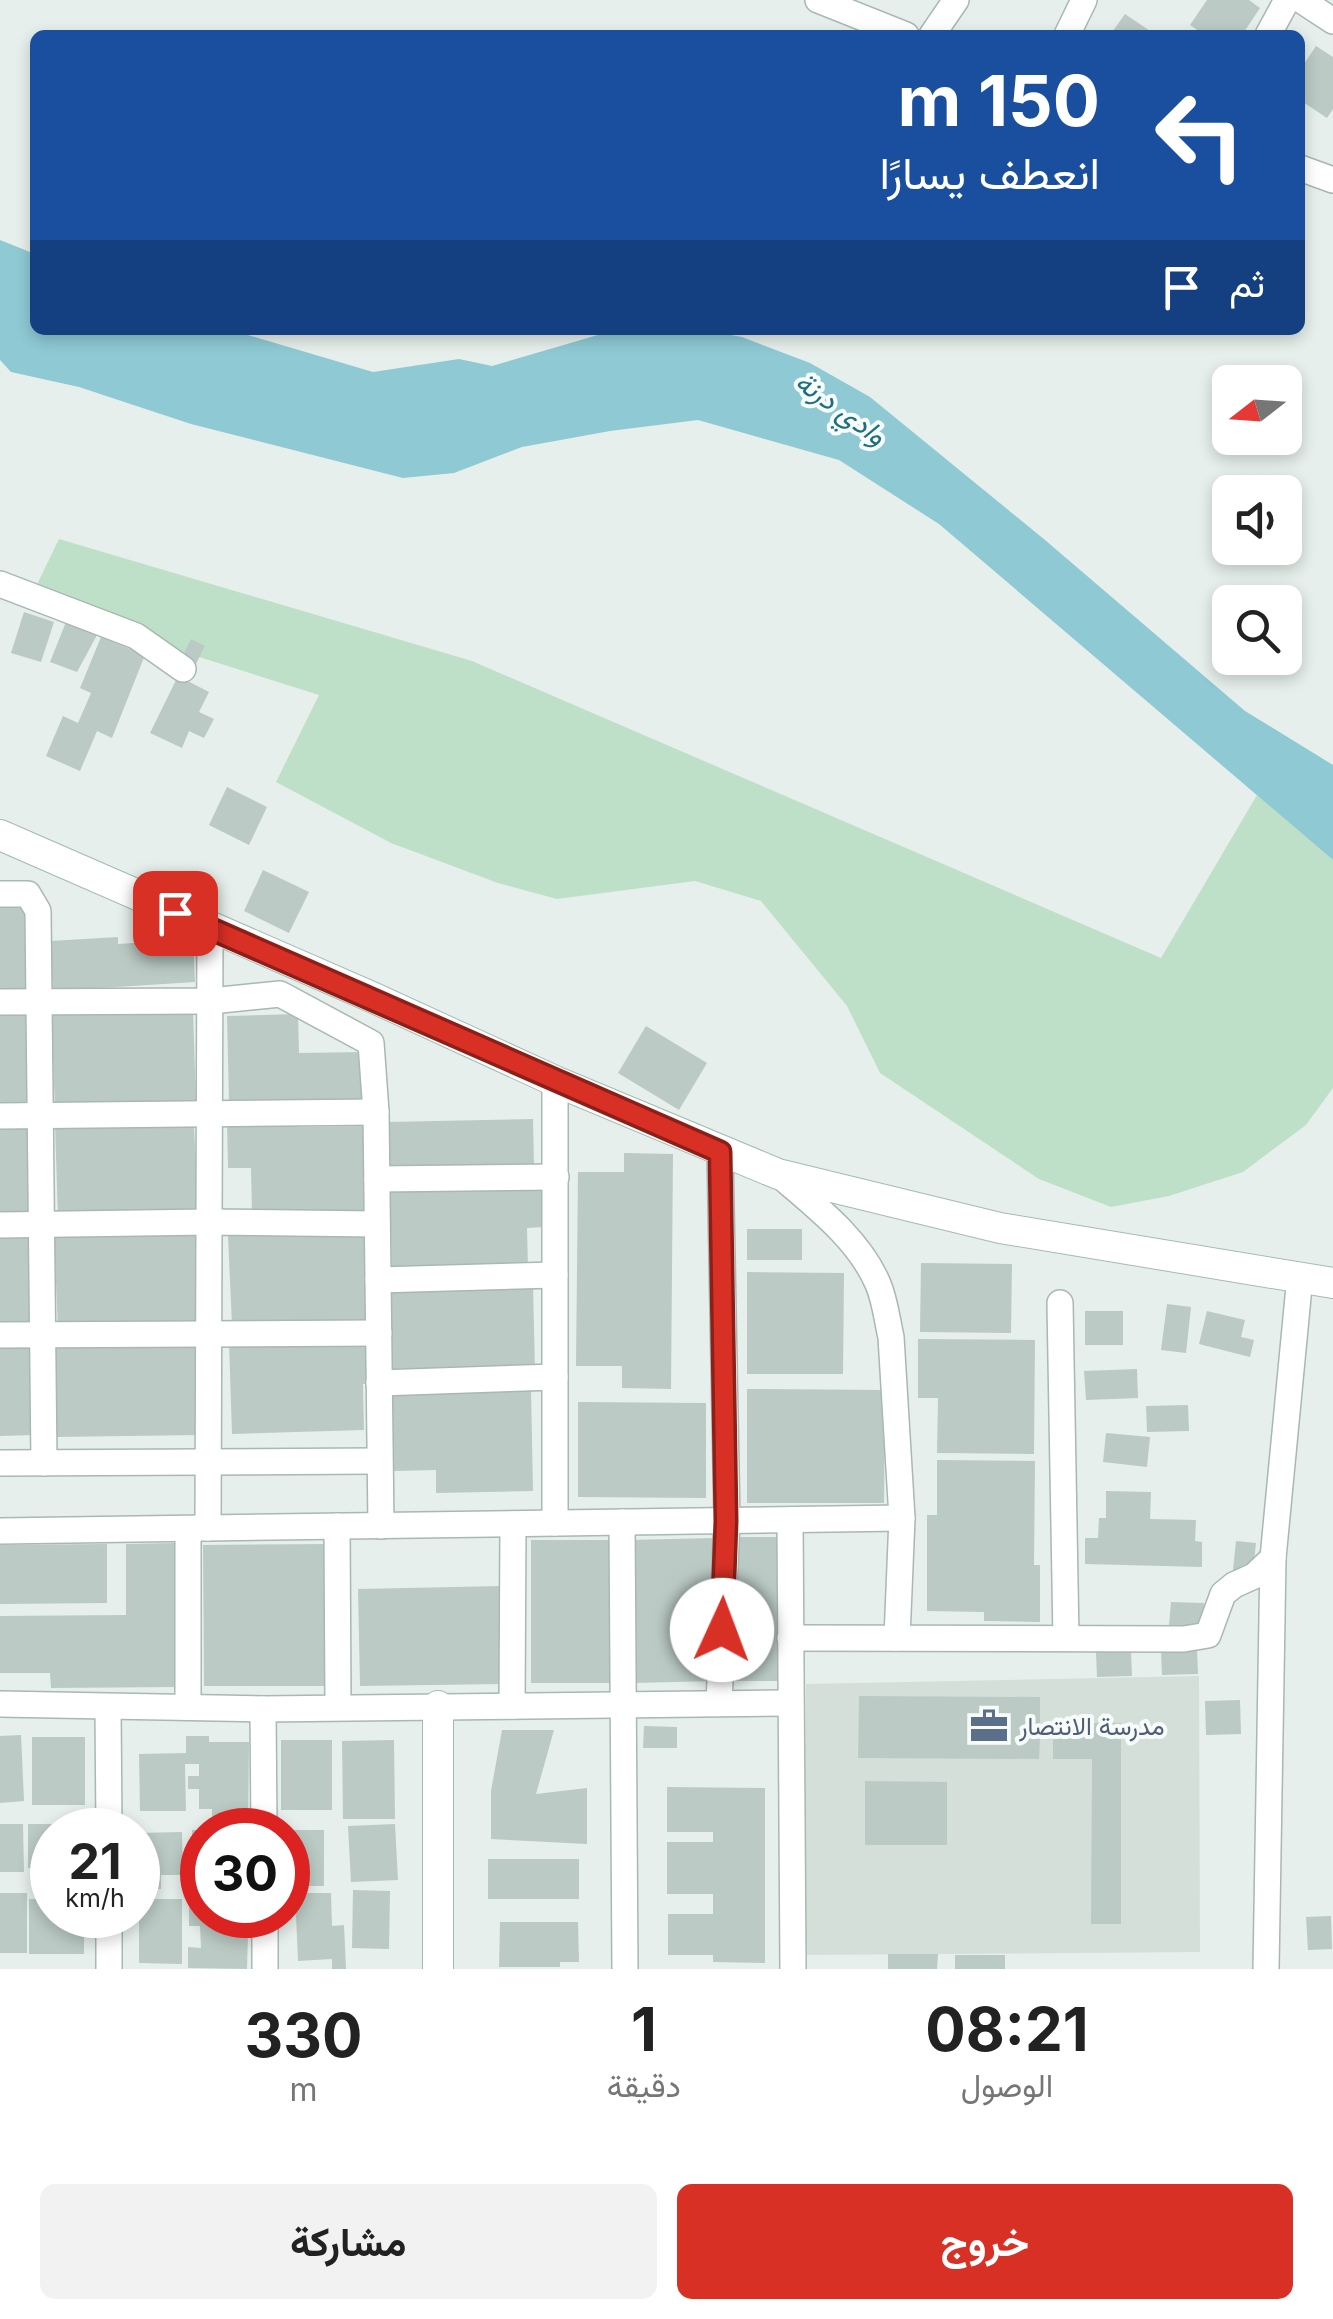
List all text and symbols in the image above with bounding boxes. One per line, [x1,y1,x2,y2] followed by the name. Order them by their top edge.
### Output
[897,58,1100,143] text: 150 m
[1135,70,1265,200] icon: left
[880,145,1100,200] text: انعطف يسارًا
[1154,260,1209,315] icon: arrive
[1229,260,1265,306] text: ثم
[786,364,893,457] water label: وادي درنة
[1212,365,1302,455] north arrow
[1212,365,1302,675] map controls
[1212,475,1302,565] button: sound
[1212,585,1302,675] button: search
[133,871,218,956] pin
[148,886,203,941] icon: arrive
[670,1578,774,1682] position arrow
[968,1705,1010,1747] office icon: مدرسة الانتصار
[1018,1711,1165,1742] place label: مدرسة الانتصار
[180,1808,310,1938] speed limit sign: 30
[68,1831,122,1891] text: 21
[65,1883,125,1913] text: km/h
[631,1993,657,2065] text: 1
[925,1993,1089,2065] text: 08:21
[244,1999,362,2071] text: 330
[607,2066,681,2105] text: دقيقة
[961,2066,1053,2105] text: الوصول
[289,2070,317,2109] text: m
[40,2184,657,2299] button: مشاركة
[677,2184,1293,2299] button: خروج

